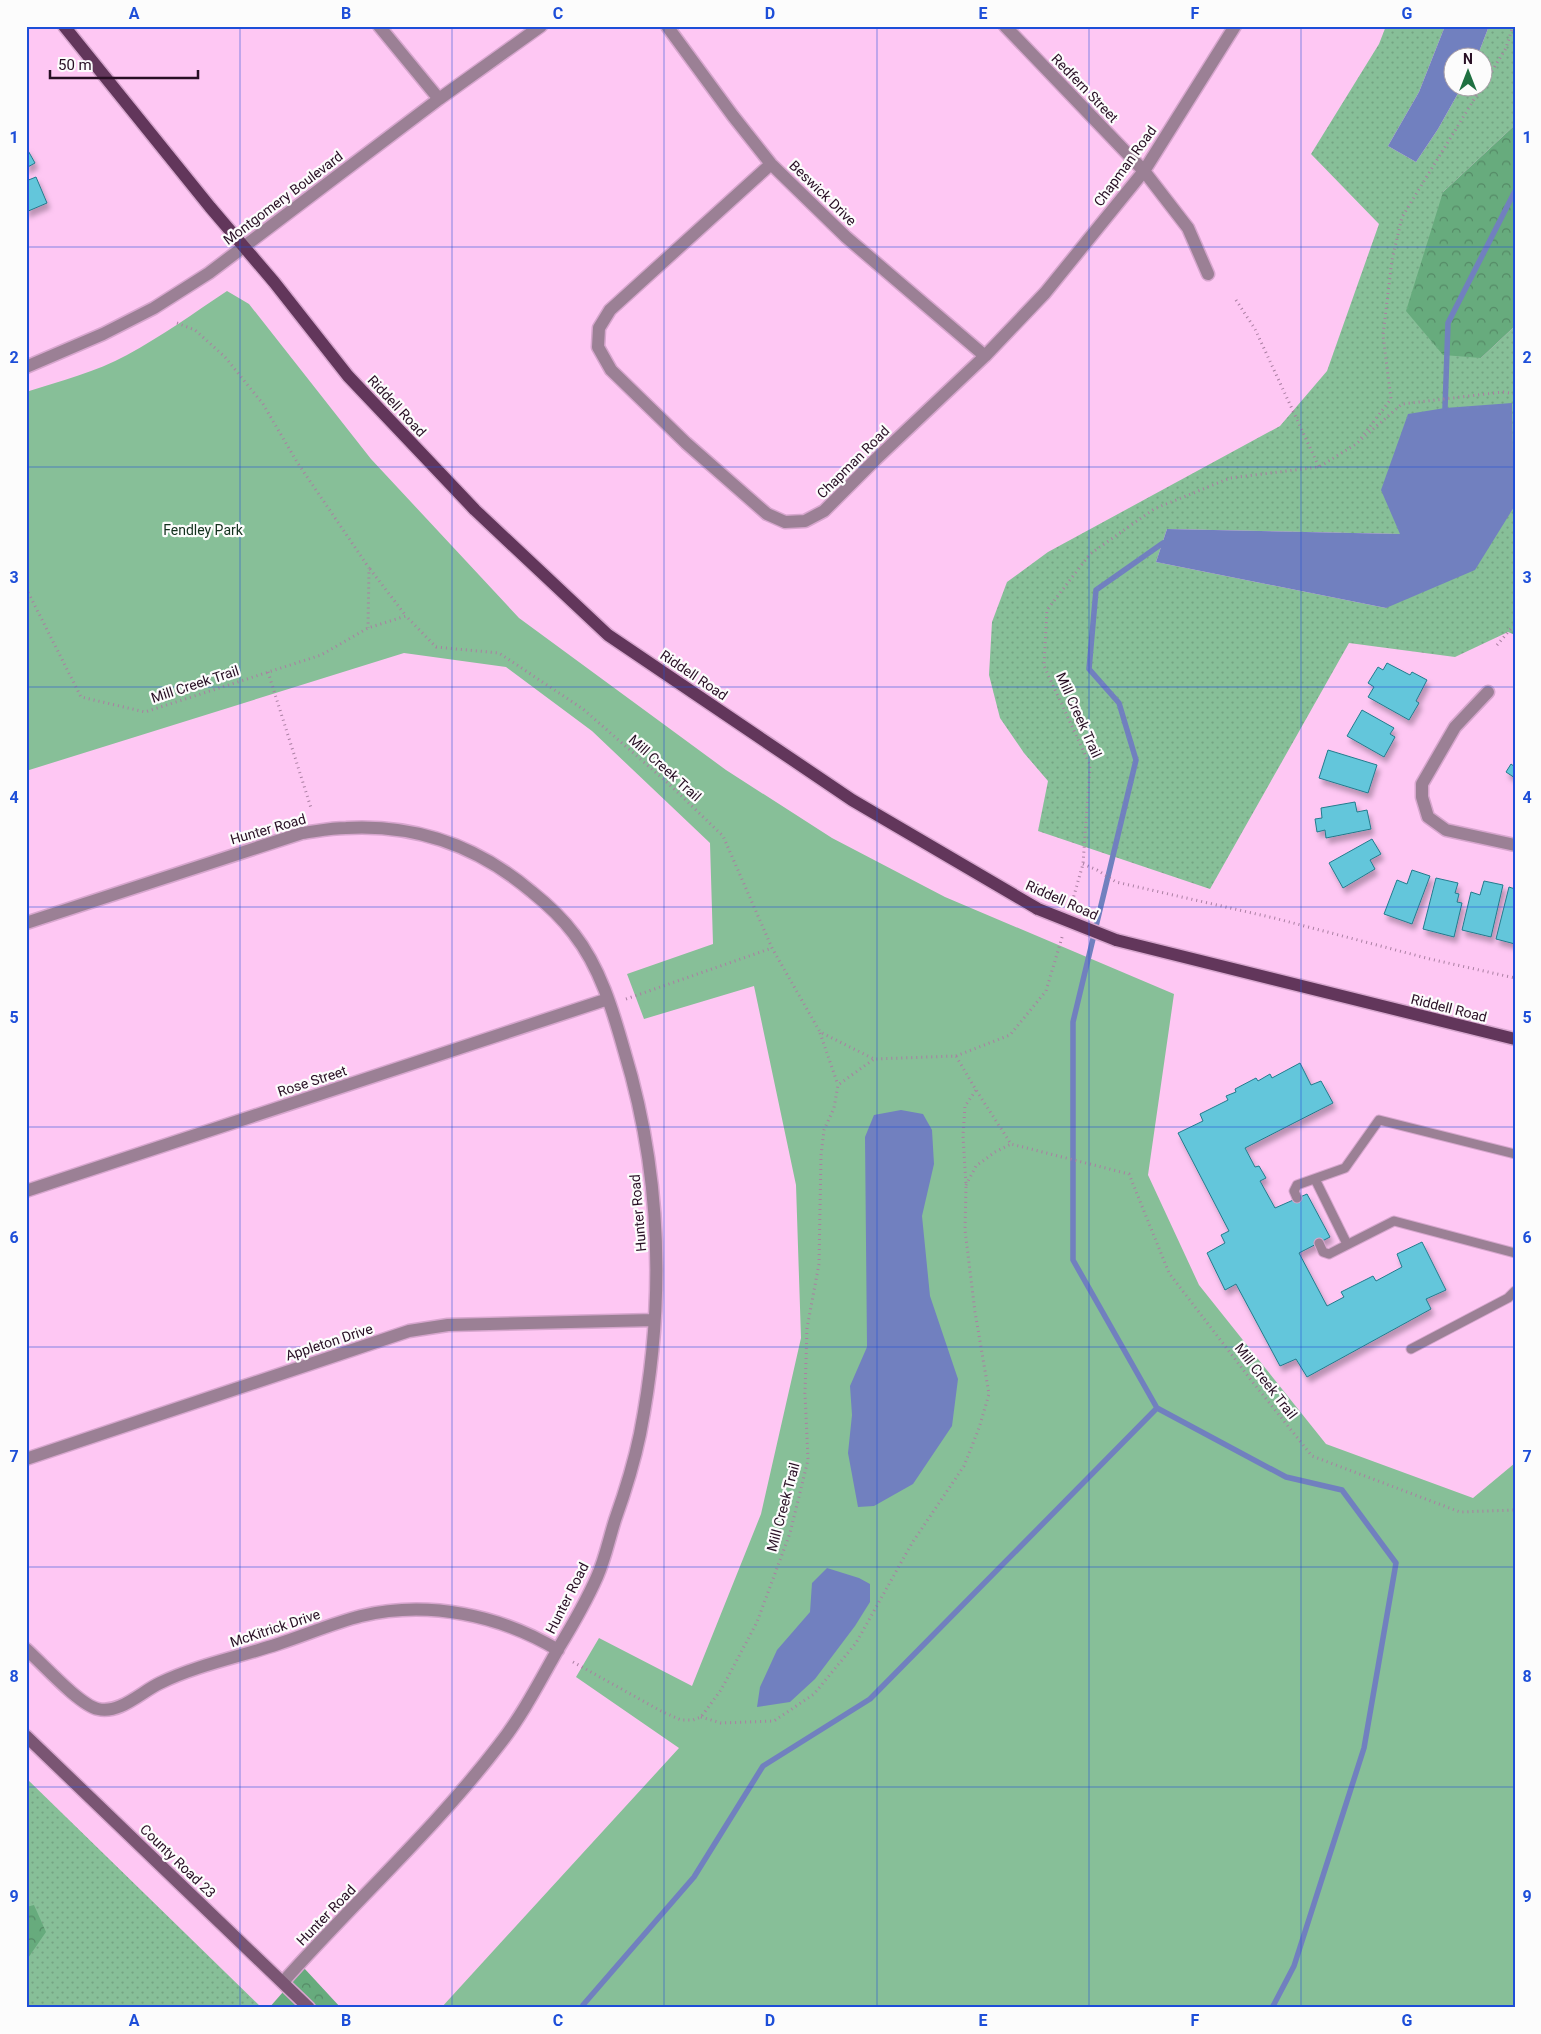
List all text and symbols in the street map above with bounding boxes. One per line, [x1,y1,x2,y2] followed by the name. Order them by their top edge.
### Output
[129,4,140,23] text: A
[341,4,351,23] text: B
[553,4,563,23] text: C
[765,4,775,23] text: D
[979,4,988,23] text: E
[1191,4,1200,23] text: F
[1402,4,1413,23] text: G
[50,48,198,80] scale bar
[1444,48,1494,98] north arrow
[1048,50,1122,126] street label: Redfern Street
[1463,51,1473,67] text: N
[58,56,92,74] text: 50 m
[1090,123,1160,209] street label: Chapman Road
[9,128,19,147] text: 1
[1522,128,1532,147] text: 1
[220,148,346,248] street label: Montgomery Boulevard
[786,157,860,229] street label: Beswick Drive
[9,348,19,367] text: 2
[1522,348,1532,367] text: 2
[365,372,429,440] street label: Riddell Road
[814,423,892,501] street label: Chapman Road
[163,522,244,538] park label: Fendley Park
[9,568,19,587] text: 3
[1522,568,1532,587] text: 3
[657,647,731,703] street label: Riddell Road
[149,662,241,706] street label: Mill Creek Trail
[1053,670,1105,760] street label: Mill Creek Trail
[626,731,704,805] street label: Mill Creek Trail
[9,788,19,807] text: 4
[1522,788,1532,807] text: 4
[228,811,308,847] street label: Hunter Road
[1023,877,1101,923] street label: Riddell Road
[1409,991,1489,1025] street label: Riddell Road
[9,1008,19,1027] text: 5
[1522,1008,1532,1027] text: 5
[275,1062,349,1100] street label: Rose Street
[627,1174,649,1252] street label: Hunter Road
[9,1228,19,1247] text: 6
[1522,1228,1532,1247] text: 6
[283,1320,375,1364] street label: Appleton Drive
[1232,1340,1300,1422] street label: Mill Creek Trail
[9,1447,19,1466] text: 7
[1522,1447,1532,1466] text: 7
[763,1461,803,1553] street label: Mill Creek Trail
[542,1560,592,1636] street label: Hunter Road
[228,1606,322,1650] street label: McKitrick Drive
[9,1667,19,1686] text: 8
[1522,1667,1532,1686] text: 8
[137,1821,219,1901] street label: County Road 23
[293,1881,359,1949] street label: Hunter Road
[9,1887,19,1906] text: 9
[1522,1887,1532,1906] text: 9
[129,2011,140,2030] text: A
[341,2011,351,2030] text: B
[553,2011,563,2030] text: C
[765,2011,775,2030] text: D
[979,2011,988,2030] text: E
[1191,2011,1200,2030] text: F
[1402,2011,1413,2030] text: G

